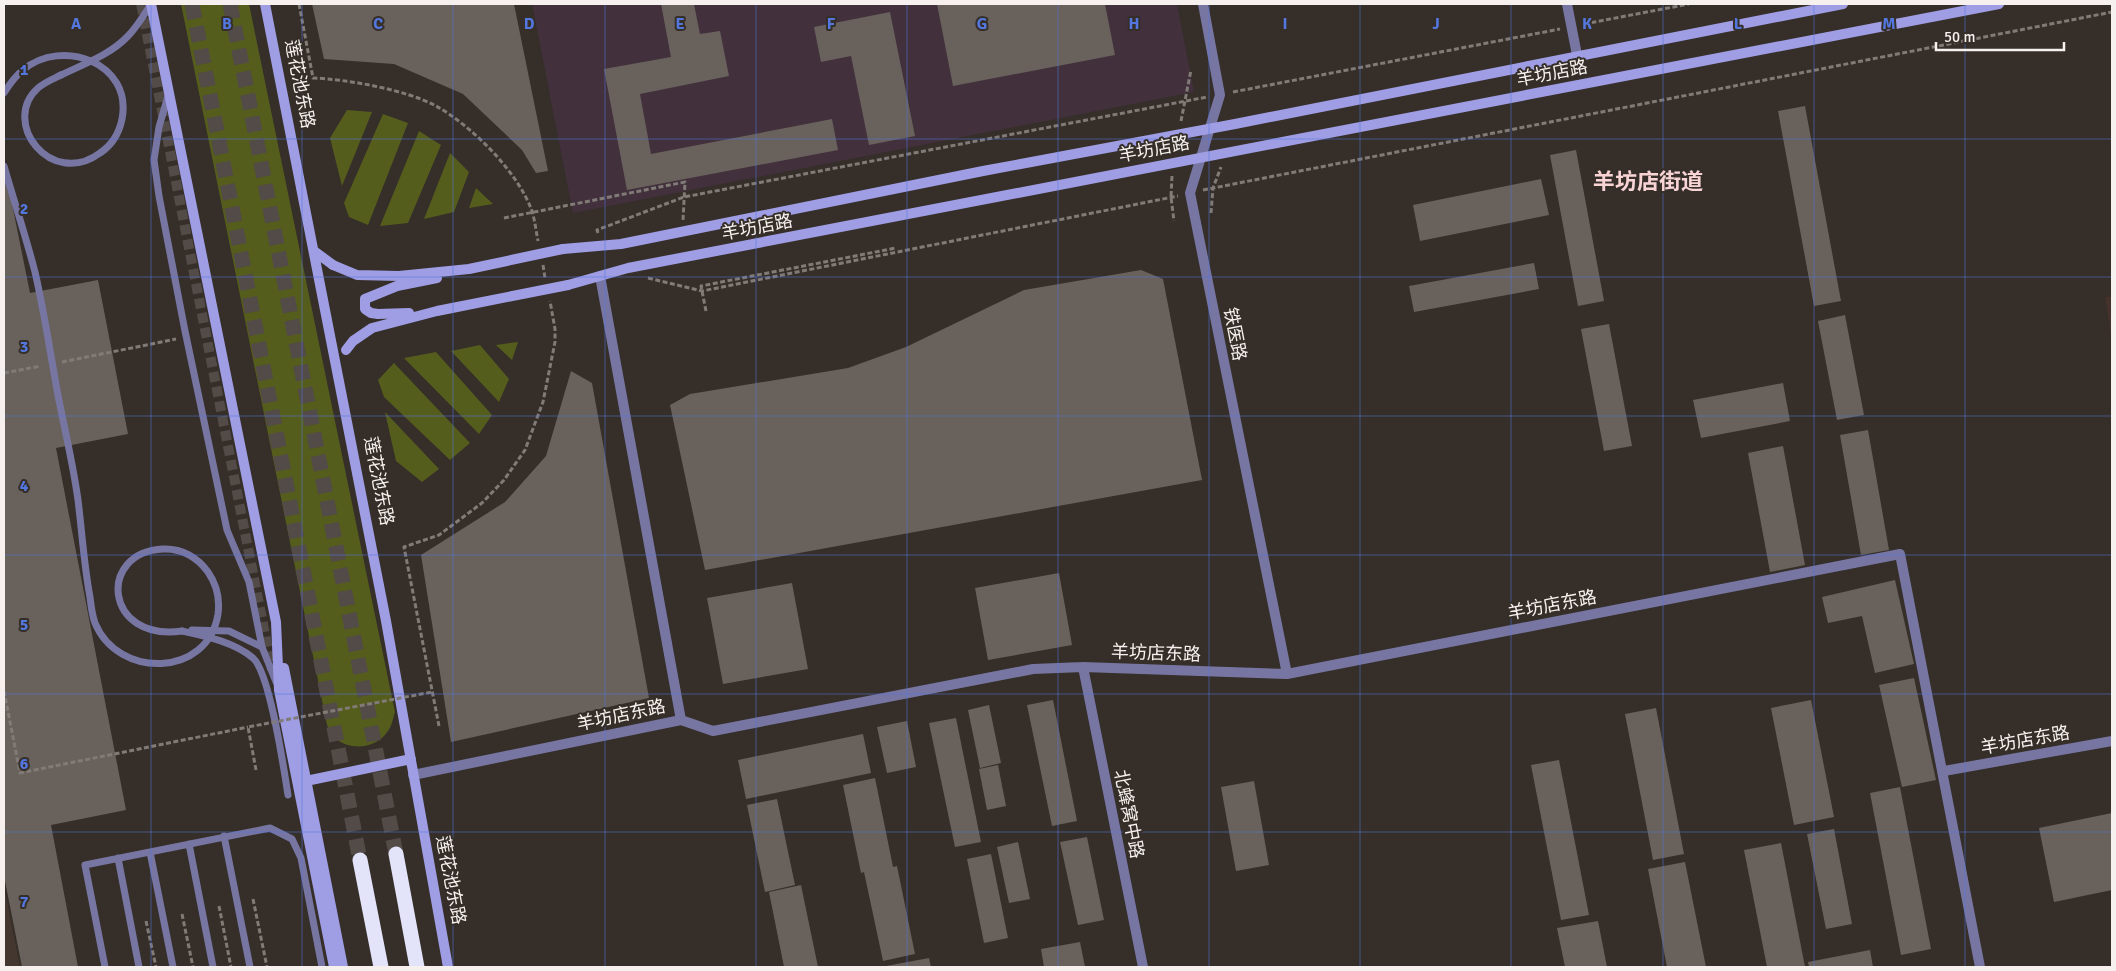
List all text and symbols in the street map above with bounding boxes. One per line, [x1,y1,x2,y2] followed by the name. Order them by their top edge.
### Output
[71,14,82,34] text: A
[222,14,232,34] text: B
[373,14,383,34] text: C
[524,14,535,34] text: D
[675,14,685,34] text: E
[827,14,836,34] text: F
[977,14,987,34] text: G
[1129,14,1139,34] text: H
[1282,14,1288,34] text: I
[1432,14,1440,34] text: J
[1582,14,1592,34] text: K
[1734,14,1743,34] text: L
[1882,14,1896,34] text: M
[1936,20,2064,52] scale bar
[1944,28,1975,46] text: 50 m
[281,38,319,130] street label: 莲花池东路
[1515,55,1589,91] street label: 羊坊店路
[20,60,29,80] text: 1
[1117,131,1191,167] street label: 羊坊店路
[1593,168,1703,195] district label: 羊坊店街道
[20,199,28,219] text: 2
[720,209,794,245] street label: 羊坊店路
[1219,305,1251,363] street label: 铁医路
[20,337,28,357] text: 3
[360,435,398,527] street label: 莲花池东路
[20,476,29,496] text: 4
[1506,586,1598,624] street label: 羊坊店东路
[20,615,28,635] text: 5
[1111,640,1201,666] street label: 羊坊店东路
[575,695,667,735] street label: 羊坊店东路
[1979,721,2071,759] street label: 羊坊店东路
[20,754,29,774] text: 6
[1110,768,1148,860] street label: 北蜂窝中路
[432,834,470,926] street label: 莲花池东路
[20,892,29,912] text: 7

